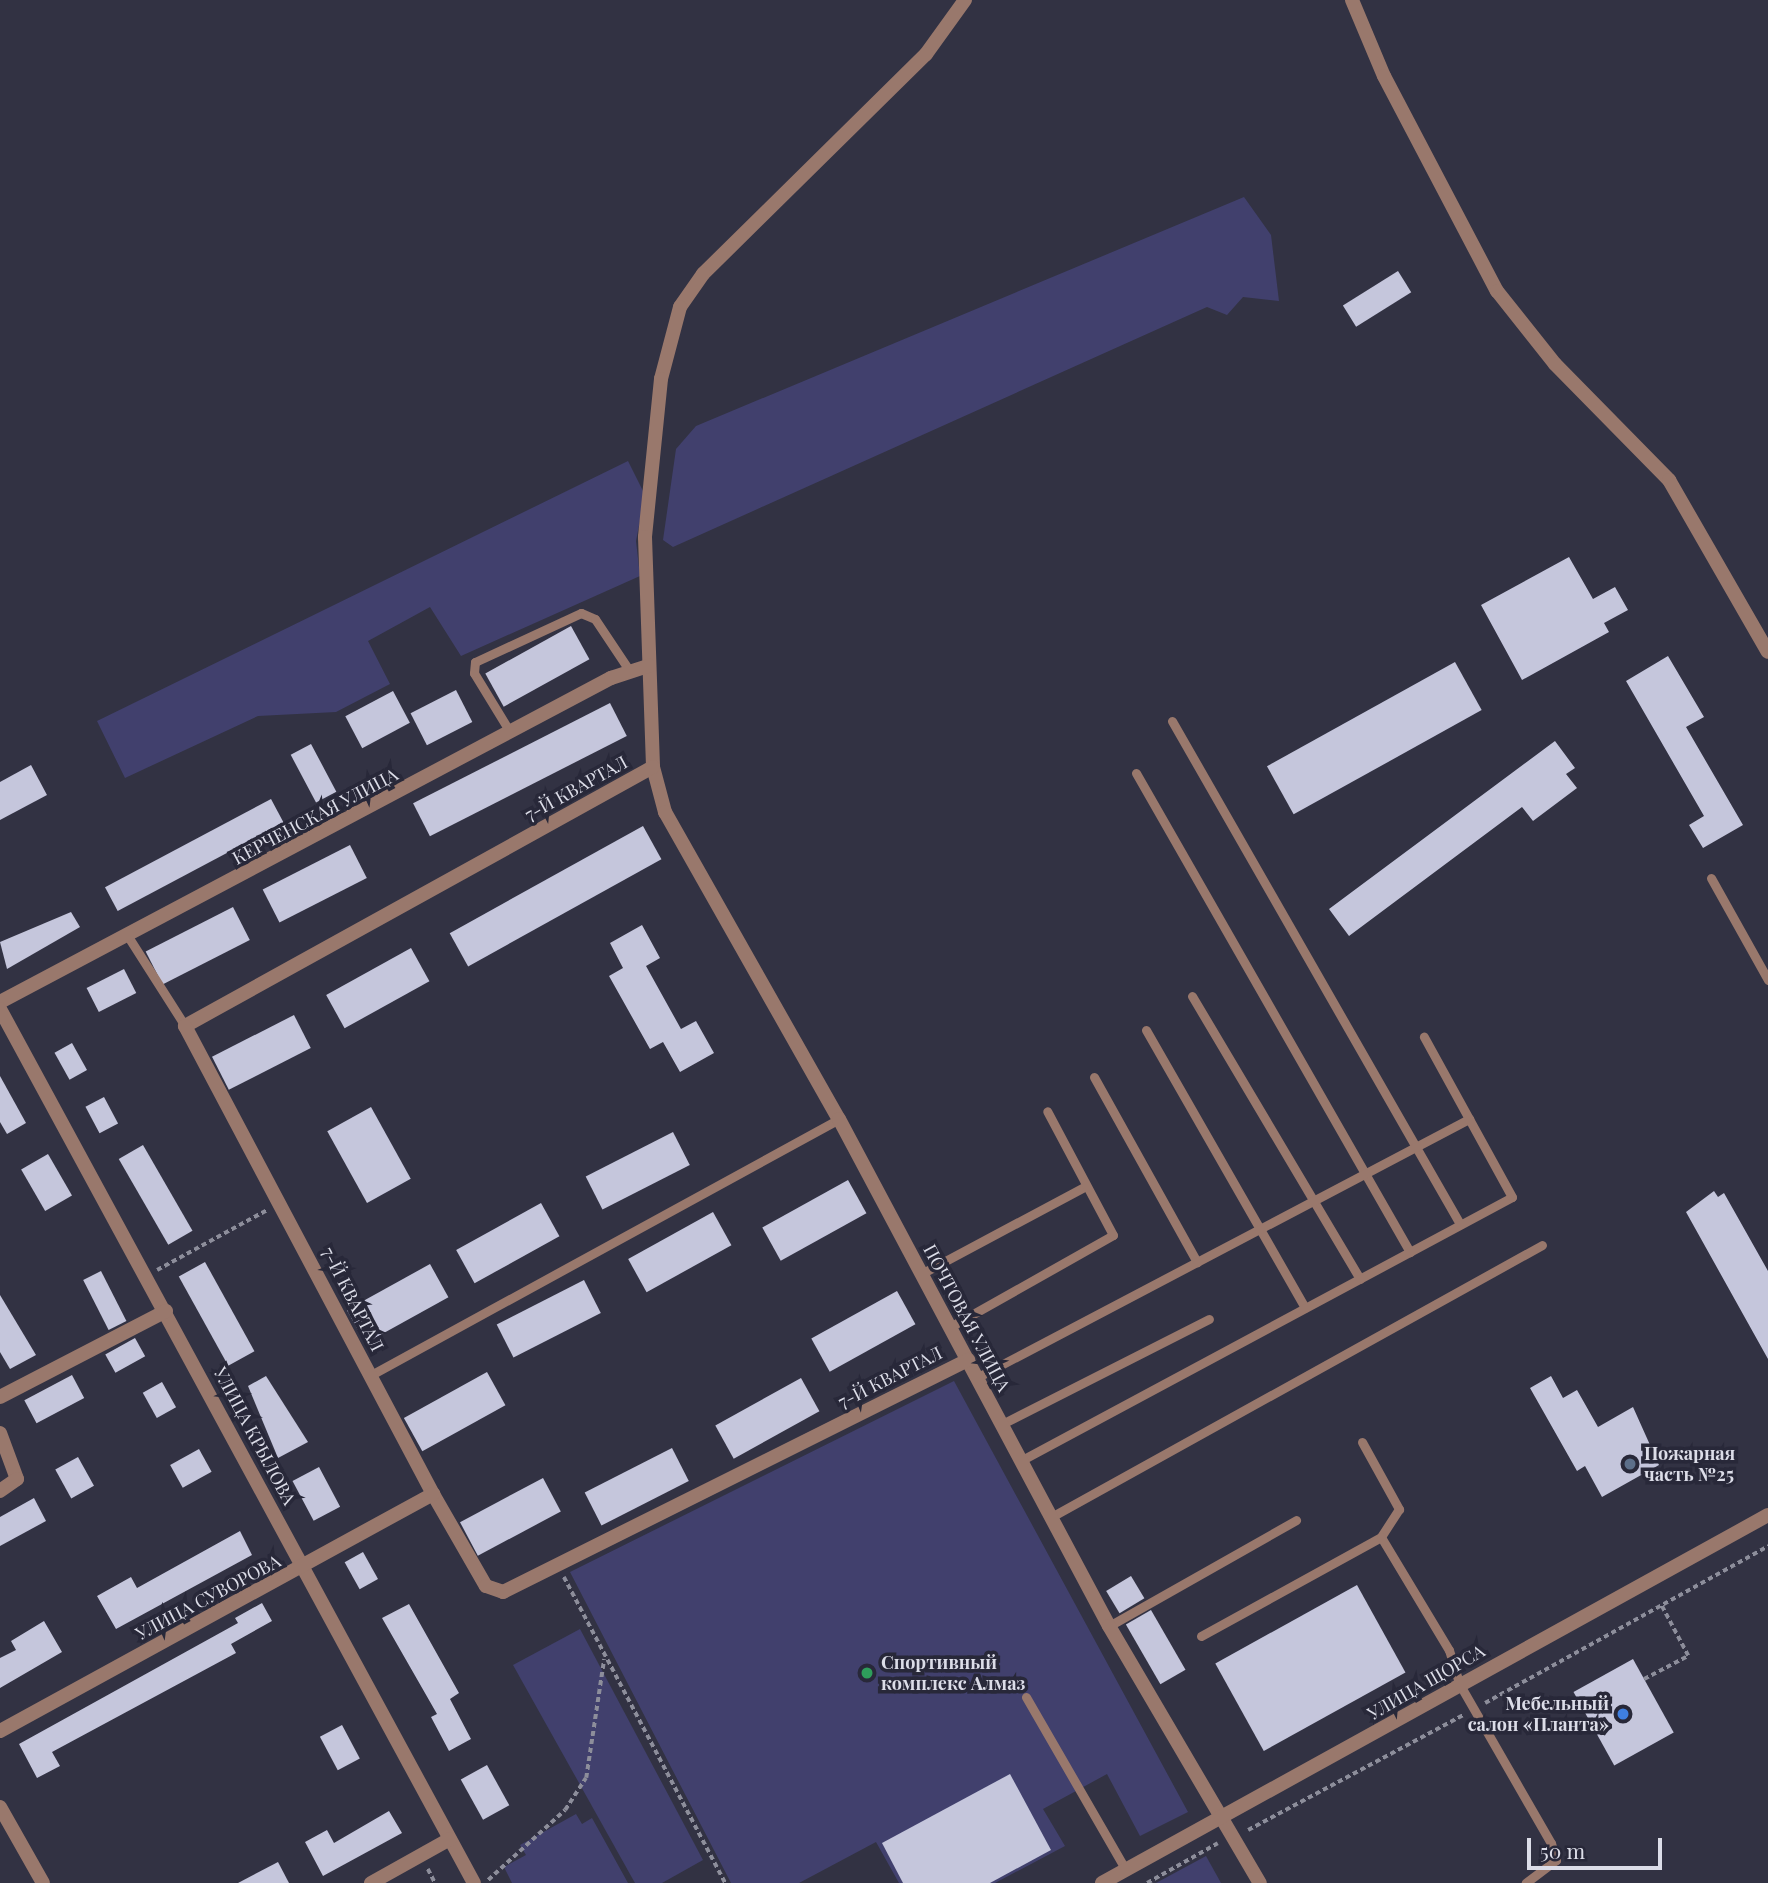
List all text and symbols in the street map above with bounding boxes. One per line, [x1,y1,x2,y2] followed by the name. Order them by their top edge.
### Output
[521,751,631,825] street label: 7-Й КВАРТАЛ
[229,763,401,869] street label: КЕРЧЕНСКАЯ УЛИЦА
[919,1241,1015,1395] street label: ПОЧТОВАЯ УЛИЦА
[318,1243,388,1355] street label: 7-Й КВАРТАЛ
[834,1342,946,1412] street label: 7-Й КВАРТАЛ
[210,1363,300,1509] street label: УЛИЦА КРЫЛОВА
[1644,1443,1735,1486] place label: Пожарная часть №25
[1622,1456,1638,1472] marker: Пожарная часть №25
[132,1550,284,1644] street label: УЛИЦА СУВОРОВА
[1364,1640,1488,1724] street label: УЛИЦА ЩОРСА
[881,1652,1025,1694] place label: Спортивный комплекс Алмаз
[859,1665,875,1681] marker: Спортивный комплекс Алмаз
[1468,1693,1609,1736] place label: Мебельный салон «Планта»
[1615,1706,1631,1722] marker: Мебельный салон «Планта»
[1530,1824,1665,1868] scale bar
[1540,1836,1585,1864] text: 50 m

